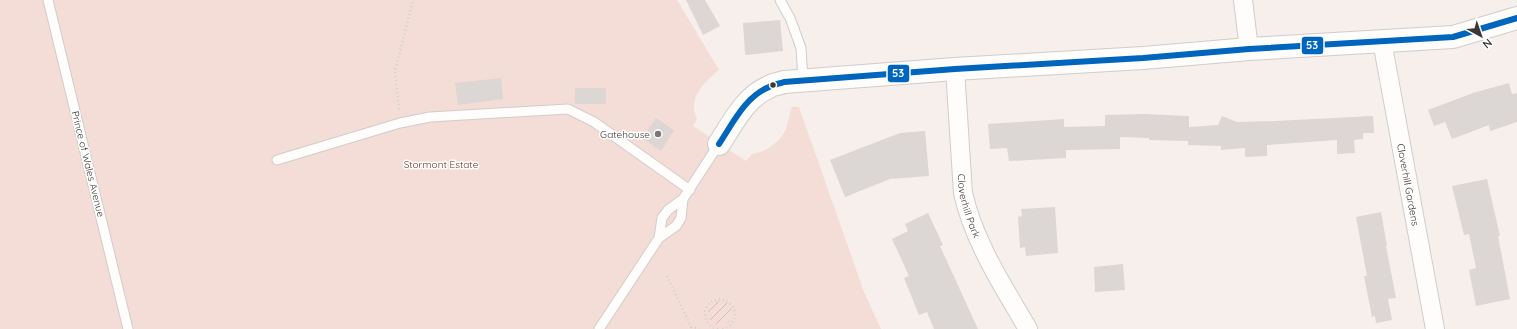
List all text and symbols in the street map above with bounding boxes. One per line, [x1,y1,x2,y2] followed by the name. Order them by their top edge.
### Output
[1461,16,1501,56] north arrow
[1301,36,1324,55] line badge: 53
[1480,36,1495,52] text: N
[1306,38,1318,52] text: 53
[887,64,910,83] line badge: 53
[892,66,904,80] text: 53
[768,80,778,90] unlabelled marker
[69,110,108,219] street label: Prince of Wales Avenue
[600,128,650,141] place label: Gatehouse
[653,129,663,139] marker: Gatehouse
[1394,142,1422,227] street label: Cloverhill Gardens
[404,158,479,171] park label: Stormont Estate
[955,173,984,240] street label: Cloverhill Park

